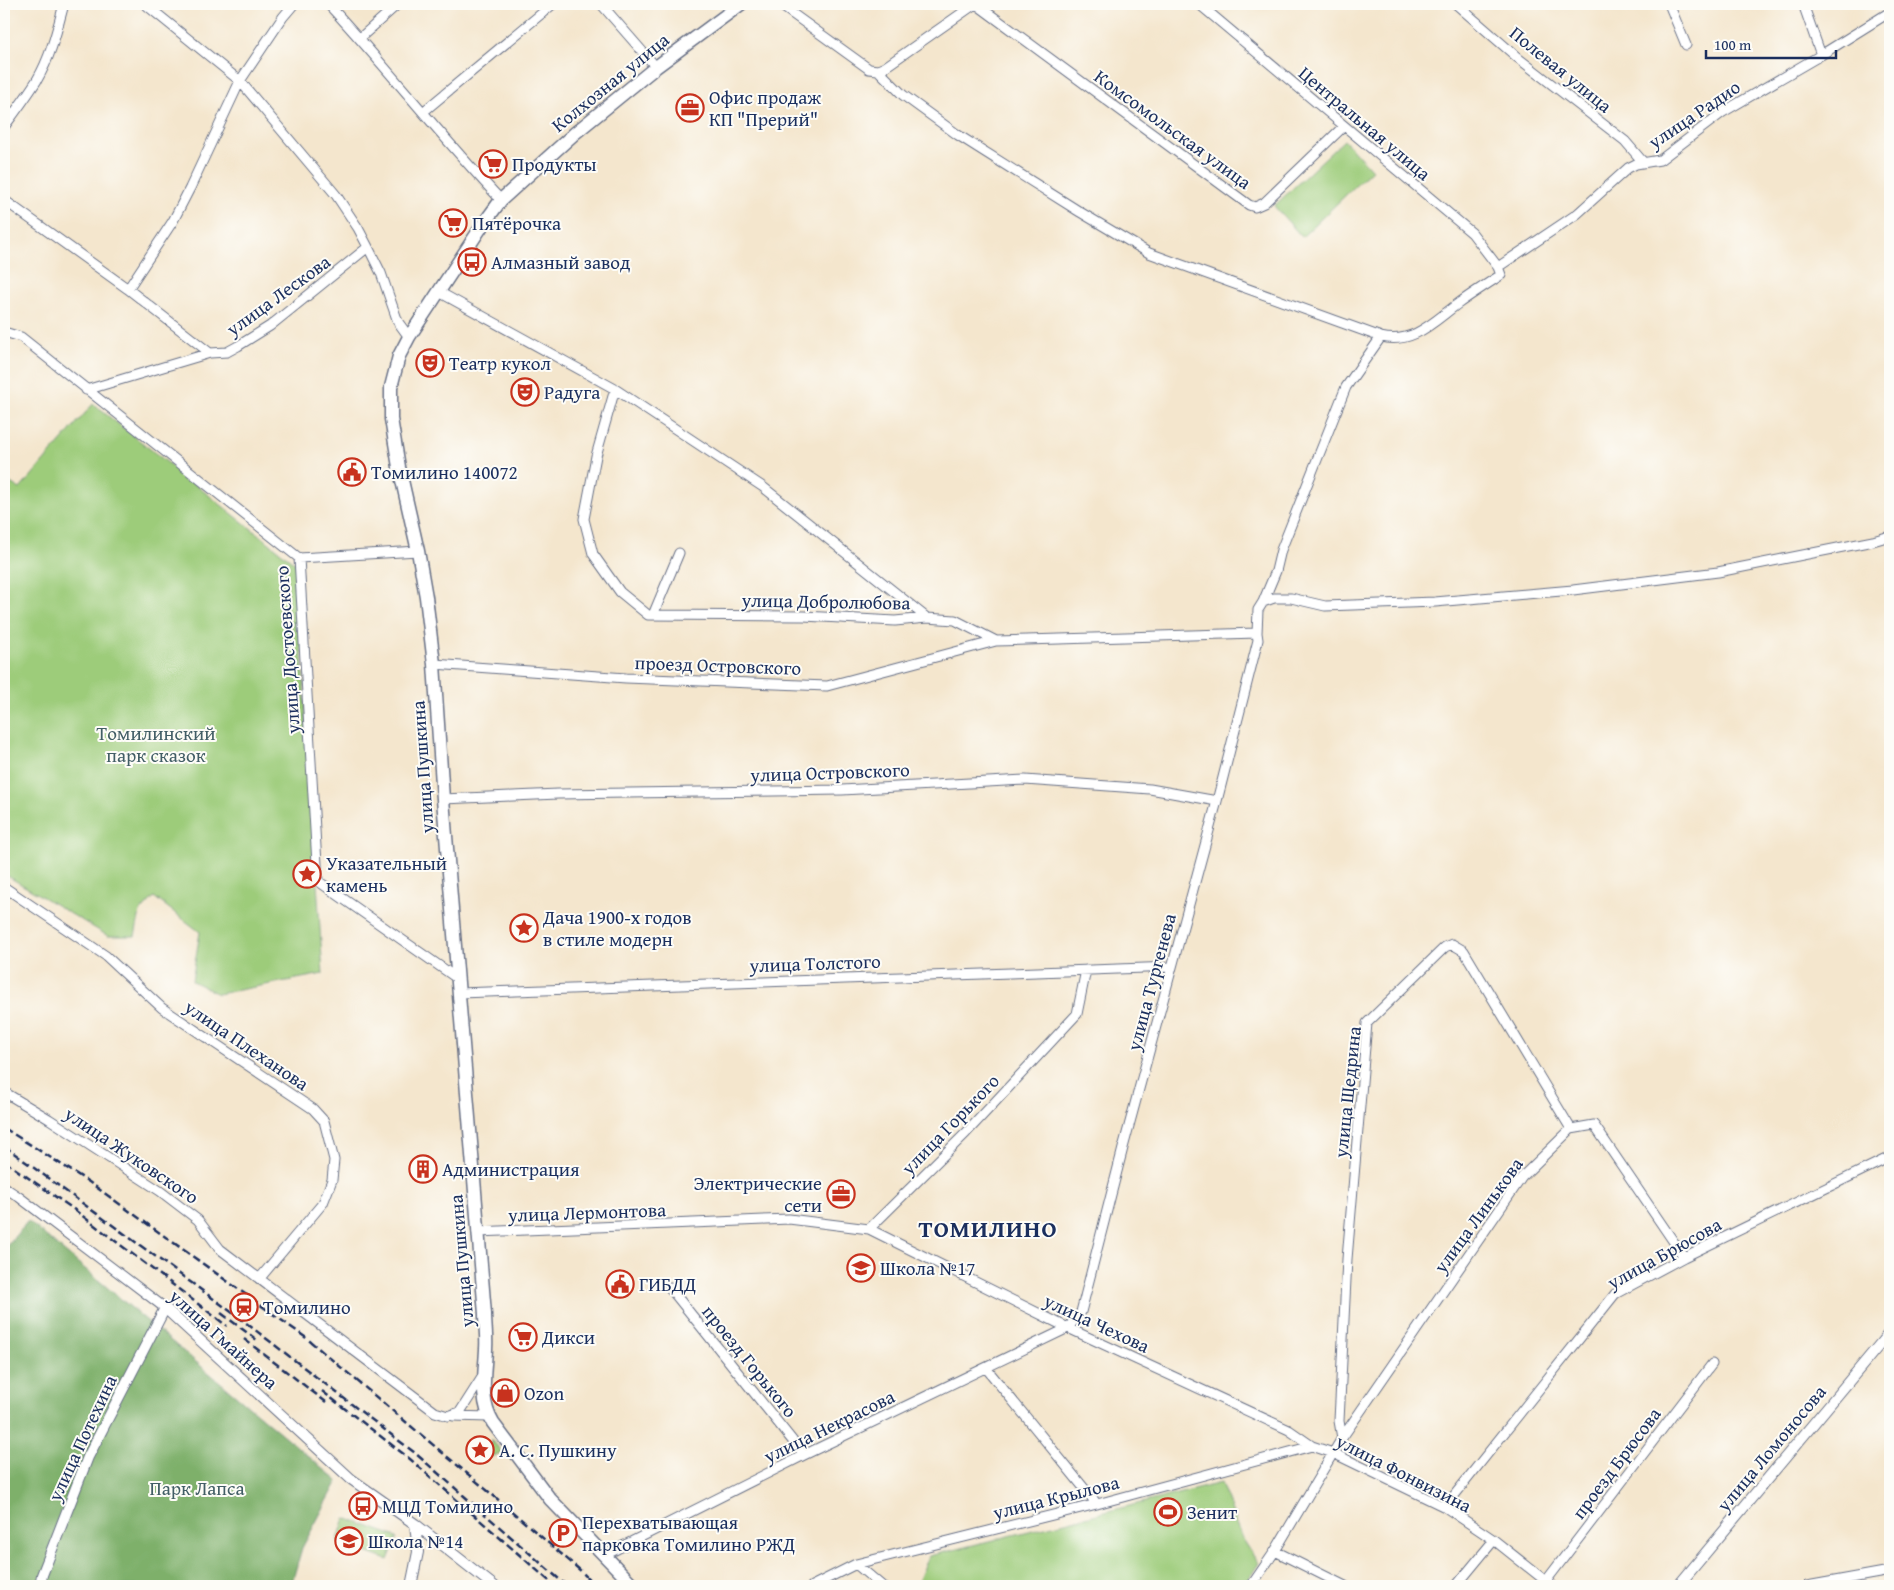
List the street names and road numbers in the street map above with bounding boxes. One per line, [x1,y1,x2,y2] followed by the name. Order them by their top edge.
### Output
[1504,19,1618,119] street label: Полевая улица
[545,26,675,138] street label: Колхозная улица
[1293,59,1437,187] street label: Центральная улица
[1089,62,1257,196] street label: Комсомольская улица
[1641,73,1746,156] street label: улица Радио
[219,248,336,343] street label: улица Лескова
[267,565,307,736] street label: улица Достоевского
[740,586,911,616] street label: улица Добролюбова
[634,648,802,682] street label: проезд Островского
[403,700,441,835] street label: улица Пушкина
[749,755,910,789] street label: улица Островского
[1119,910,1183,1055] street label: улица Тургенева
[748,947,881,979] street label: улица Толстого
[178,992,315,1097] street label: улица Плеханова
[1326,1025,1368,1160] street label: улица Щедрина
[894,1067,1006,1182] street label: улица Горького
[58,1099,205,1210] street label: улица Жуковского
[1426,1151,1530,1279] street label: улица Линькова
[441,1193,481,1330] street label: улица Пушкина
[506,1195,667,1229] street label: улица Лермонтова
[1601,1210,1726,1296] street label: улица Брюсова
[163,1282,285,1396] street label: улица Гмайнера
[1039,1286,1154,1360] street label: улица Чехова
[696,1299,804,1423] street label: проезд Горького
[40,1370,124,1507] street label: улица Потехина
[1709,1379,1832,1518] street label: улица Ломоносова
[758,1382,899,1470] street label: улица Некрасова
[1565,1401,1667,1525] street label: проезд Брюсова
[1330,1426,1477,1519] street label: улица Фонвизина
[989,1468,1122,1526] street label: улица Крылова

